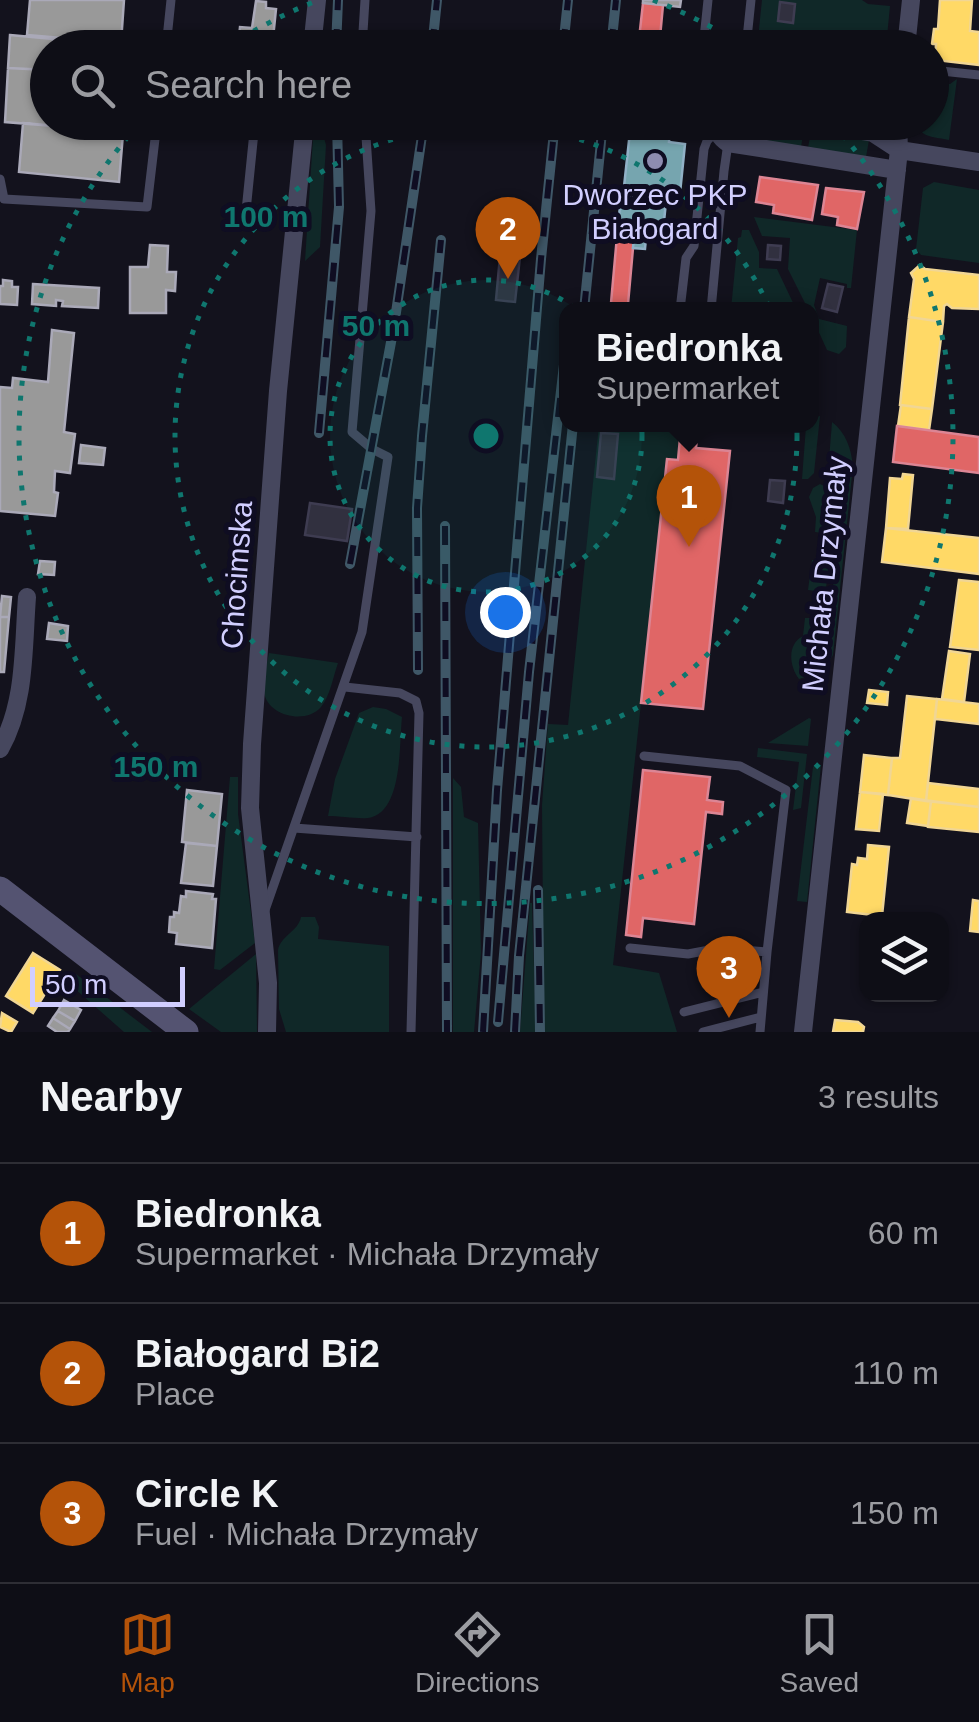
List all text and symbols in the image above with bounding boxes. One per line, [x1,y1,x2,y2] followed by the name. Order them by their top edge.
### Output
[30,30,949,140] search box
[65,58,120,113] icon: search
[145,64,352,106] text: Search here
[644,150,666,172] marker: Dworzec PKP Białogard
[562,178,748,245] place label: Dworzec PKP Białogard
[476,196,540,279] pin: 2
[223,200,309,233] text: 100 m
[559,302,819,432] popup
[342,309,410,342] text: 50 m
[596,327,782,369] text: Biedronka
[596,370,779,406] text: Supermarket
[468,418,504,454] centre of rings
[796,455,853,693] street label: Michała Drzymały
[656,464,722,547] pin: 1
[215,499,258,650] street label: Chocimska
[480,587,531,638] your location
[113,750,199,783] text: 150 m
[859,912,949,1002] map controls
[859,912,949,1002] button: layers
[696,936,762,1018] pin: 3
[30,962,185,1006] scale bar
[45,969,107,1000] text: 50 m
[40,1073,182,1120] text: Nearby
[818,1079,939,1115] text: 3 results
[135,1193,321,1235] text: Biedronka
[64,1215,81,1251] text: 1
[868,1215,939,1251] text: 60 m
[135,1236,599,1272] text: Supermarket · Michała Drzymały
[135,1333,380,1375] text: Białogard Bi2
[64,1355,81,1391] text: 2
[852,1355,939,1391] text: 110 m
[135,1376,215,1412] text: Place
[135,1473,279,1515] text: Circle K
[64,1495,81,1531] text: 3
[850,1495,939,1531] text: 150 m
[135,1516,478,1552] text: Fuel · Michała Drzymały
[120,1607,175,1699] tab: Map
[415,1607,540,1699] tab: Directions
[780,1607,859,1699] tab: Saved

